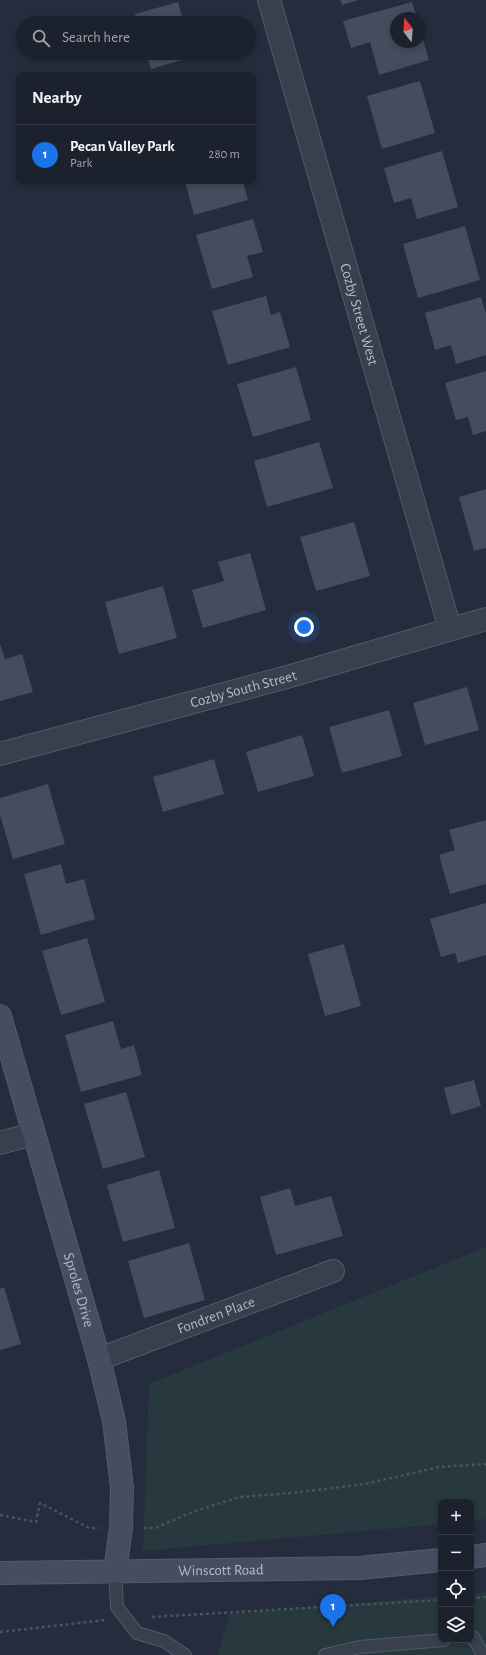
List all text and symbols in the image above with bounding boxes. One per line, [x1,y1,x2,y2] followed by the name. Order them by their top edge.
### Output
[390,12,426,48] north arrow
[16,16,256,60] search box
[30,27,52,49] icon: search
[62,30,130,45] text: Search here
[32,89,82,106] text: Nearby
[70,139,175,154] text: Pecan Valley Park
[43,148,47,161] text: 1
[209,148,240,161] text: 280 m
[70,157,92,170] text: Park
[338,262,381,367] street label: Cozby Street West
[294,617,314,637] your location
[189,667,299,710] street label: Cozby South Street
[61,1251,97,1329] street label: Sproles Drive
[175,1294,257,1336] street label: Fondren Place
[438,1499,474,1643] map controls
[438,1499,474,1535] button: +
[438,1535,474,1571] button: −
[178,1562,264,1578] street label: Winscott Road
[438,1571,474,1607] button: locate
[320,1594,346,1627] pin: 1
[438,1607,474,1643] button: layers

